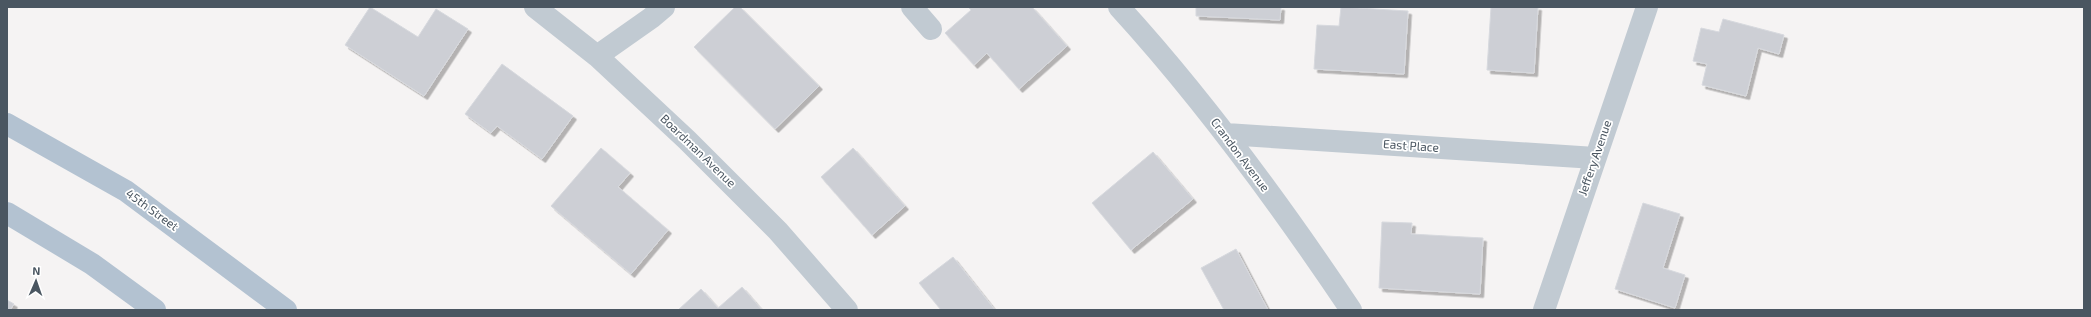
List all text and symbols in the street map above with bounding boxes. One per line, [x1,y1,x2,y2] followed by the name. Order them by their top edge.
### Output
[658,111,739,190] street label: Boardman Avenue
[1209,115,1273,194] street label: Crandon Avenue
[1575,118,1614,197] street label: Jeffery Avenue
[1383,136,1440,154] street label: East Place
[124,185,182,233] street label: 45th Street
[16,261,56,301] north arrow
[32,264,41,277] text: N

